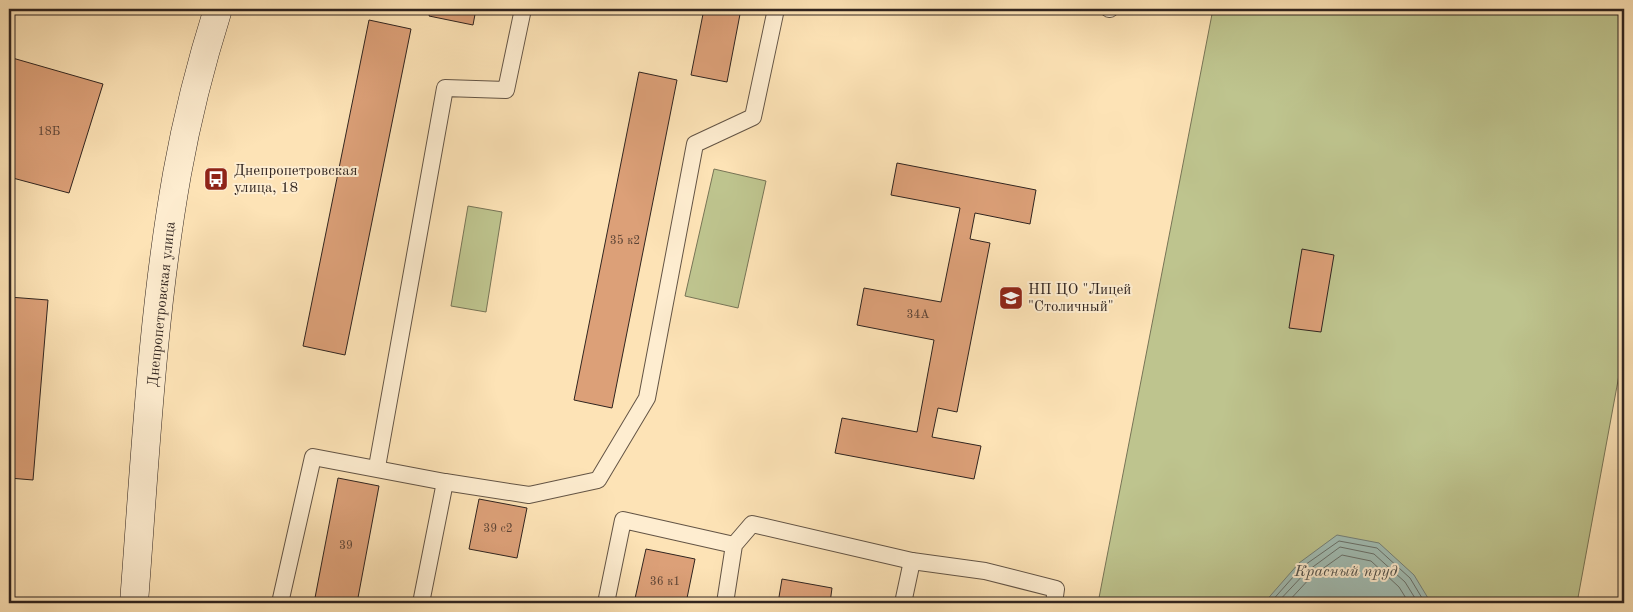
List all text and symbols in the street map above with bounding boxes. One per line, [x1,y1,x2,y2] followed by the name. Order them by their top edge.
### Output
[38,126,60,138] house number: 18Б
[234,164,358,196] place label: Днепропетровская улица, 18
[203,166,229,192] bus stop icon: Днепропетровская улица, 18
[146,220,179,388] street label: Днепропетровская улица
[610,234,640,247] house number: 35 к2
[1028,283,1131,315] place label: НП ЦО "Лицей "Столичный"
[998,285,1024,311] school or university icon: НП ЦО "Лицей "Столичный"
[906,309,930,321] house number: 34А
[483,523,513,535] house number: 39 с2
[339,540,353,552] house number: 39
[1294,564,1397,580] water label: Красный пруд
[650,576,680,588] house number: 36 к1

